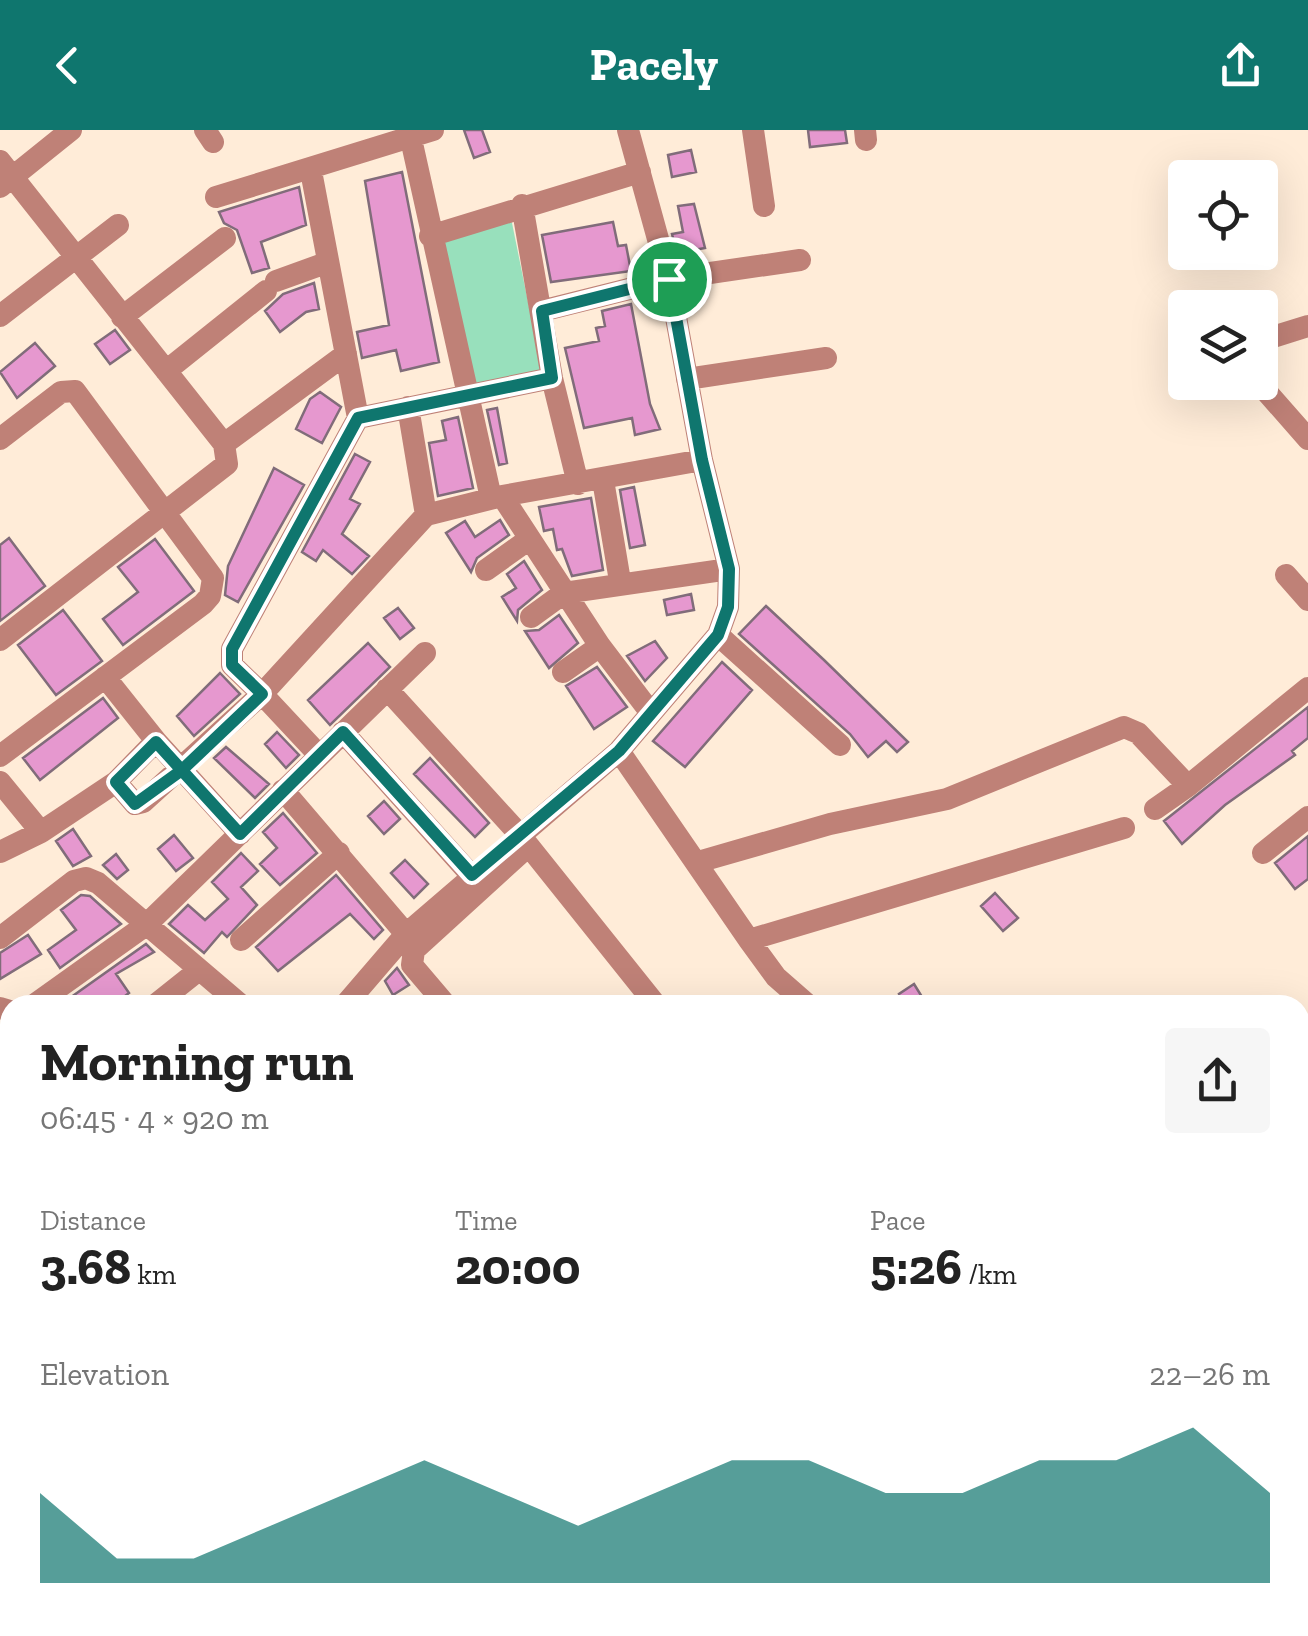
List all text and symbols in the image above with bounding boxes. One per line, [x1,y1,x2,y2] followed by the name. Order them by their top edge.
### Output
[40,38,95,93] icon: back
[590,38,718,92] text: Pacely
[1213,38,1268,93] icon: share
[1168,160,1278,400] map controls
[1168,160,1278,270] button: locate
[627,237,712,322] pin
[642,252,697,307] icon: arrive
[1168,290,1278,400] button: layers
[40,1028,354,1094] text: Morning run
[1165,1028,1270,1133] button: share
[40,1099,269,1137] text: 06:45 · 4 × 920 m
[40,1204,146,1237] text: Distance
[455,1204,518,1237] text: Time
[870,1204,926,1237] text: Pace
[40,1237,131,1297] text: 3.68
[455,1237,581,1297] text: 20:00
[870,1237,962,1297] text: 5:26
[131,1258,176,1291] text: km
[962,1258,1017,1291] text: /km
[40,1355,169,1393] text: Elevation
[1149,1355,1270,1393] text: 22–26 m

